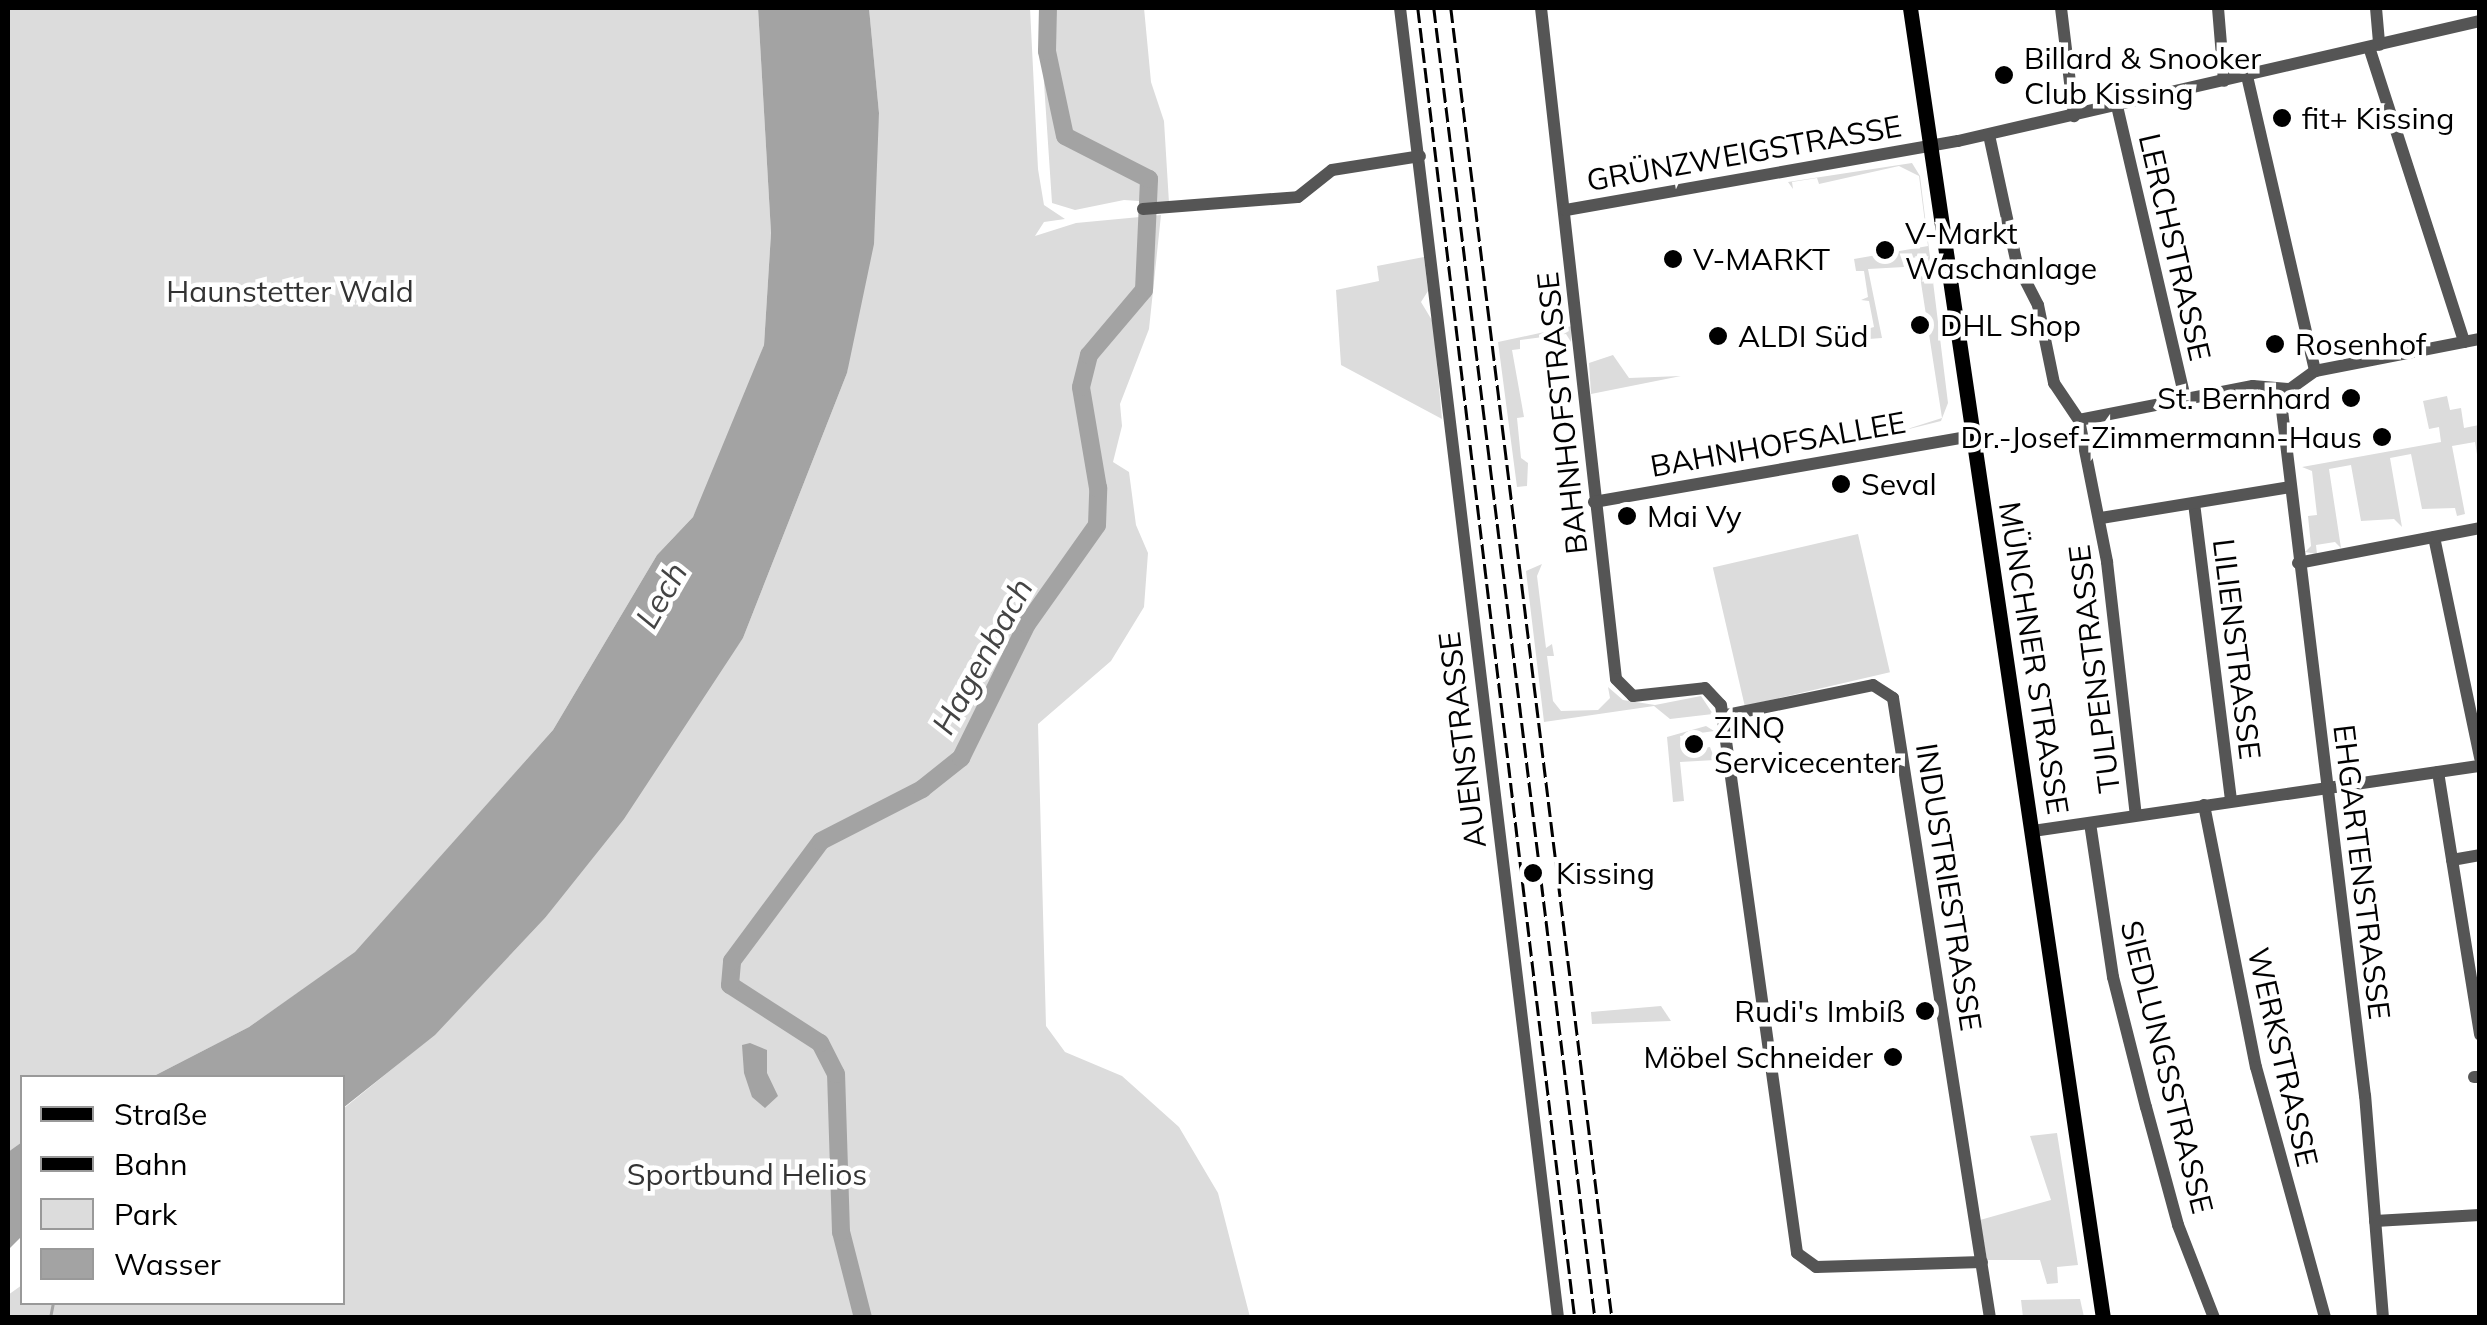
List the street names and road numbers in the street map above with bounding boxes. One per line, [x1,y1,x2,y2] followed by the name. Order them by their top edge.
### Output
[1584,108,1904,198] street label: GRÜNZWEIGSTRASSE
[2131,130,2219,364] street label: LERCHSTRASSE
[1529,270,1595,556] street label: BAHNHOFSTRASSE
[1648,404,1908,484] street label: BAHNHOFSALLEE
[1992,499,2076,817] street label: MÜNCHNER STRASSE
[2206,537,2268,761] street label: LILIENSTRASSE
[2061,543,2127,795] street label: TULPENSTRASSE
[1431,630,1493,850] street label: AUENSTRASSE
[2326,723,2398,1021] street label: EHGARTENSTRASSE
[1909,741,1989,1033] street label: INDUSTRIESTRASSE
[2113,917,2221,1217] street label: SIEDLUNGSSTRASSE
[2240,944,2326,1170] street label: WERKSTRASSE

